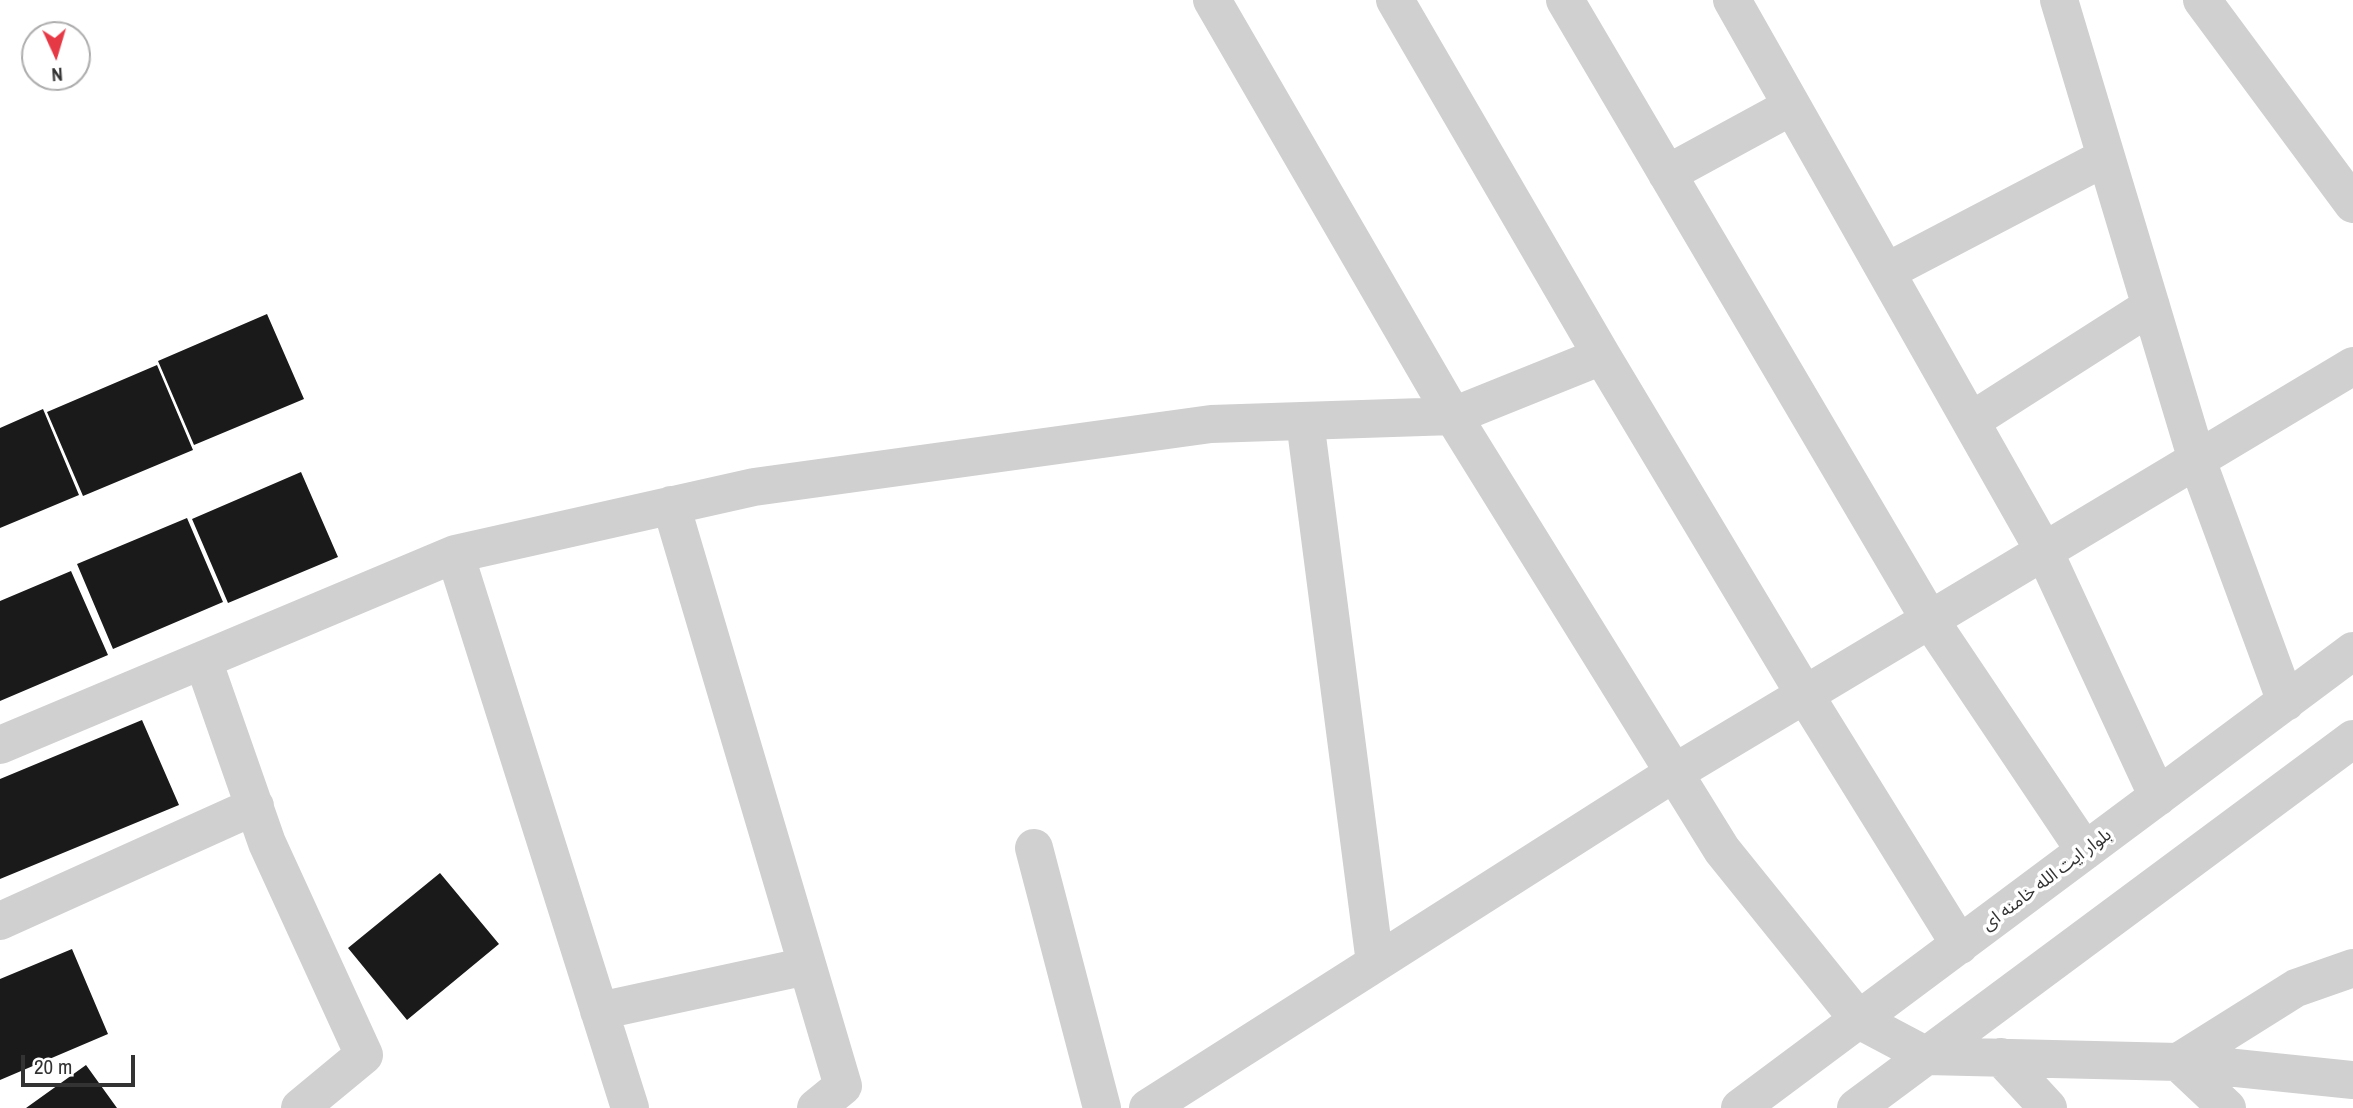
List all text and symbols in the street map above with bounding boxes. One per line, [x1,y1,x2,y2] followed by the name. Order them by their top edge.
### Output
[21,21,91,91] north arrow
[51,62,64,88] text: N
[1978,824,2116,936] street label: بلوار ایت الله خامنه ای
[24,1042,138,1086] scale bar
[34,1052,72,1081] text: 20 m

